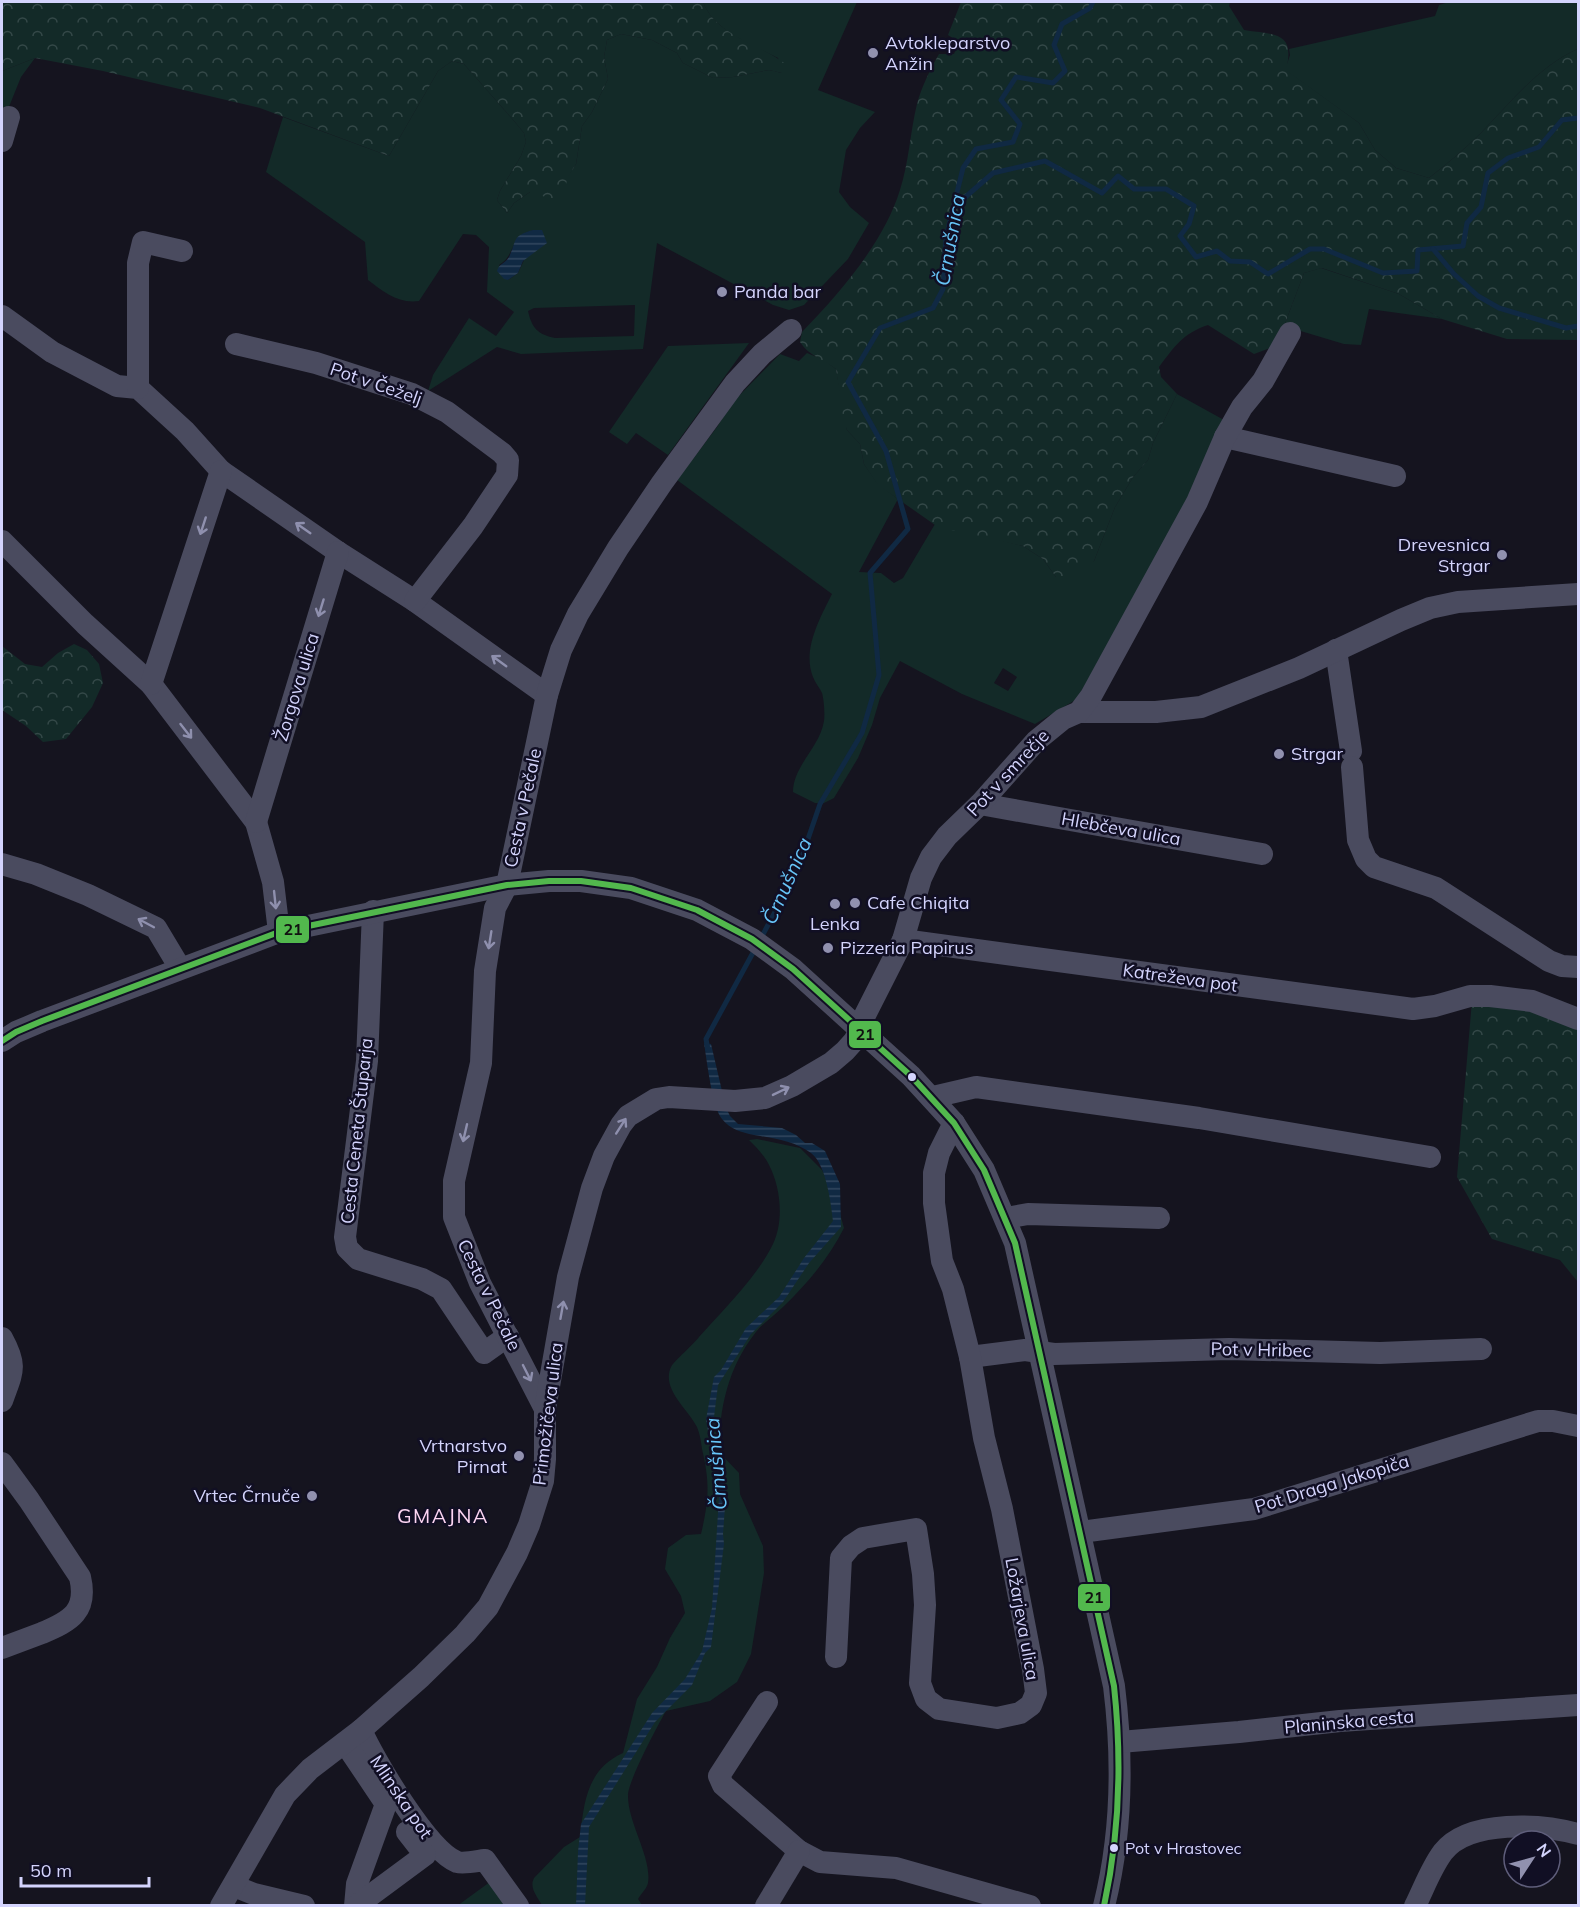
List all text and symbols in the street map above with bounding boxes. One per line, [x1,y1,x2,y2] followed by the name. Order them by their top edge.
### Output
[885,31,1010,75] place label: Avtokleparstvo Anžin
[866,46,880,60] marker: Avtokleparstvo Anžin
[929,192,970,288] water label: Črnušnica
[734,280,822,303] place label: Panda bar
[715,285,729,299] marker: Panda bar
[327,357,425,410] street label: Pot v Čeželj
[197,516,208,535] one-way arrow
[296,522,312,534] one-way arrow
[1398,533,1490,577] place label: Drevesnica Strgar
[1495,548,1509,562] marker: Drevesnica Strgar
[315,598,326,617] one-way arrow
[269,630,324,744] street label: Žorgova ulica
[492,655,508,667] one-way arrow
[180,722,193,738] one-way arrow
[961,724,1054,821] street label: Pot v smrečje
[1291,742,1344,765] place label: Strgar
[499,746,546,870] street label: Cesta v Pečale
[1272,747,1286,761] marker: Strgar
[1060,807,1182,850] street label: Hlebčeva ulica
[756,833,817,928] water label: Črnušnica
[270,889,281,909] one-way arrow
[867,891,969,914] place label: Cafe Chiqita
[848,896,862,910] marker: Cafe Chiqita
[828,897,842,911] marker: Lenka
[810,912,860,935] place label: Lenka
[275,915,310,944] line badge: 21
[137,917,155,928] one-way arrow
[283,919,303,939] text: 21
[484,930,495,950] one-way arrow
[840,936,974,959] place label: Pizzeria Papirus
[821,941,835,955] marker: Pizzeria Papirus
[1121,958,1239,997] street label: Katreževa pot
[848,1020,882,1049] line badge: 21
[855,1024,875,1044] text: 21
[335,1037,378,1225] street label: Cesta Ceneta Štuparja
[906,1071,918,1083] unlabelled marker
[772,1085,790,1096] one-way arrow
[615,1117,628,1134] one-way arrow
[459,1123,470,1142] one-way arrow
[453,1235,526,1354] street label: Cesta v Pečale
[557,1301,568,1320] one-way arrow
[1210,1337,1312,1362] street label: Pot v Hribec
[527,1341,568,1487] street label: Primožičeva ulica
[521,1364,533,1381] one-way arrow
[699,1417,732,1511] water label: Črnušnica
[419,1434,507,1478] place label: Vrtnarstvo Pirnat
[512,1449,526,1463] marker: Vrtnarstvo Pirnat
[1252,1449,1412,1518] street label: Pot Draga Jakopiča
[194,1484,300,1507] place label: Vrtec Črnuče
[305,1489,319,1503] marker: Vrtec Črnuče
[397,1503,489,1528] district label: GMAJNA
[1000,1556,1045,1682] street label: Ložarjeva ulica
[1077,1583,1111,1612] line badge: 21
[1084,1587,1104,1607] text: 21
[1283,1704,1415,1739] street label: Planinska cesta
[365,1751,438,1843] street label: Mlinska pot
[1502,1829,1562,1889] north arrow
[1125,1838,1242,1858] place label: Pot v Hrastovec
[1532,1839,1556,1861] text: N
[1108,1842,1120,1854] marker: Pot v Hrastovec
[21,1850,148,1888] scale bar
[30,1859,72,1882] text: 50 m

